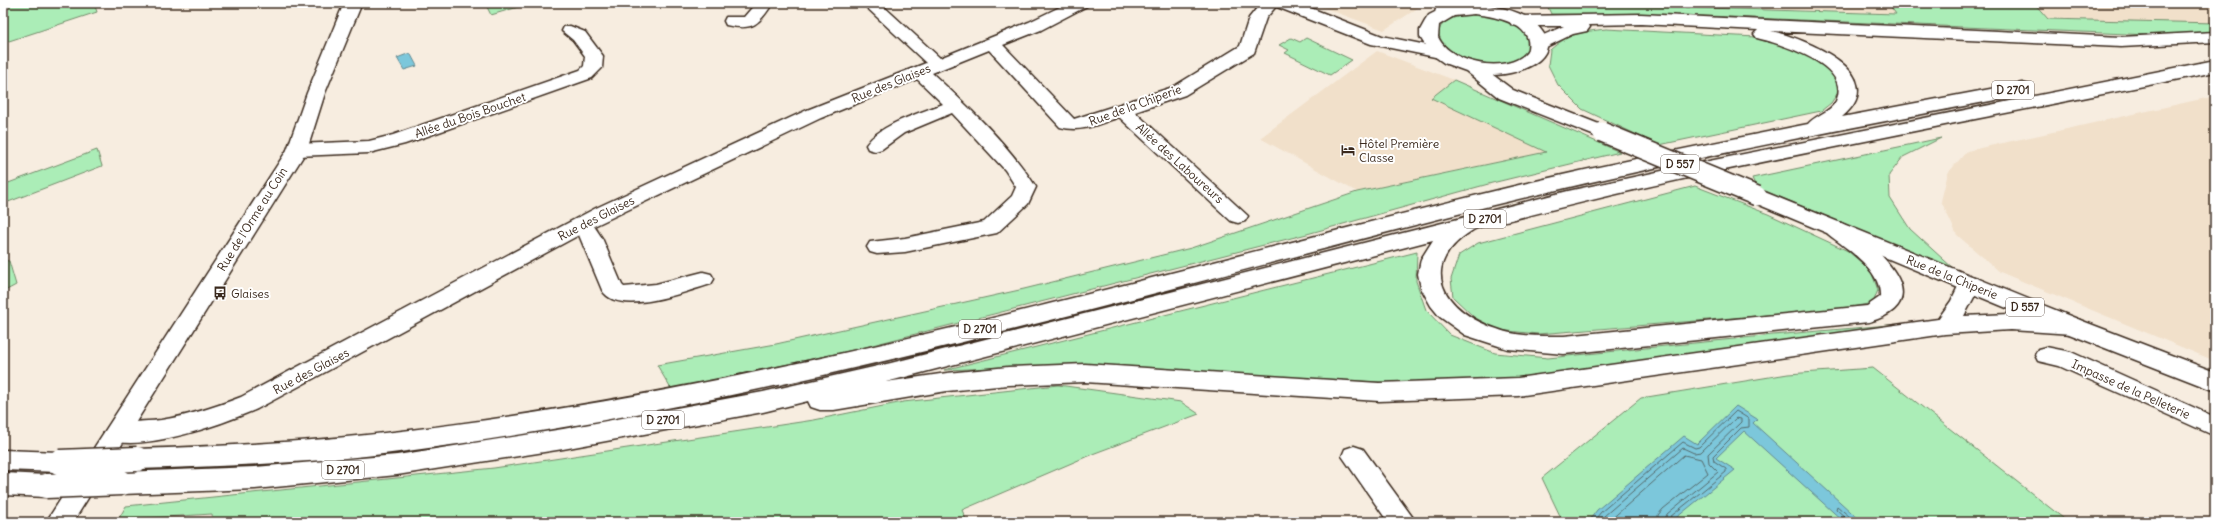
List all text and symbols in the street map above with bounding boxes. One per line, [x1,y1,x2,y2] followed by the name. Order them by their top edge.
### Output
[849,60,933,106] street label: Rue des Glaises
[1087,81,1183,129] street label: Rue de la Chiperie
[1992,81,2034,99] road number: D 2701
[412,89,528,141] street label: Allée du Bois Bouchet
[1133,120,1227,206] street label: Allée des Laboureurs
[1359,136,1439,165] place label: Hôtel Première Classe
[1340,142,1356,158] hotel icon: Hôtel Première Classe
[1661,155,1699,173] road number: D 557
[214,164,290,274] street label: Rue de l'Orme au Coin
[555,192,637,244] street label: Rue des Glaises
[1464,210,1506,228] road number: D 2701
[1904,252,2000,302] street label: Rue de la Chiperie
[212,285,228,301] bus stop icon: Glaises
[231,286,269,301] place label: Glaises
[2006,298,2044,316] road number: D 557
[959,320,1001,338] road number: D 2701
[270,345,352,397] street label: Rue des Glaises
[2070,356,2192,422] street label: Impasse de la Pelleterie
[642,411,684,429] road number: D 2701
[322,461,364,479] road number: D 2701

